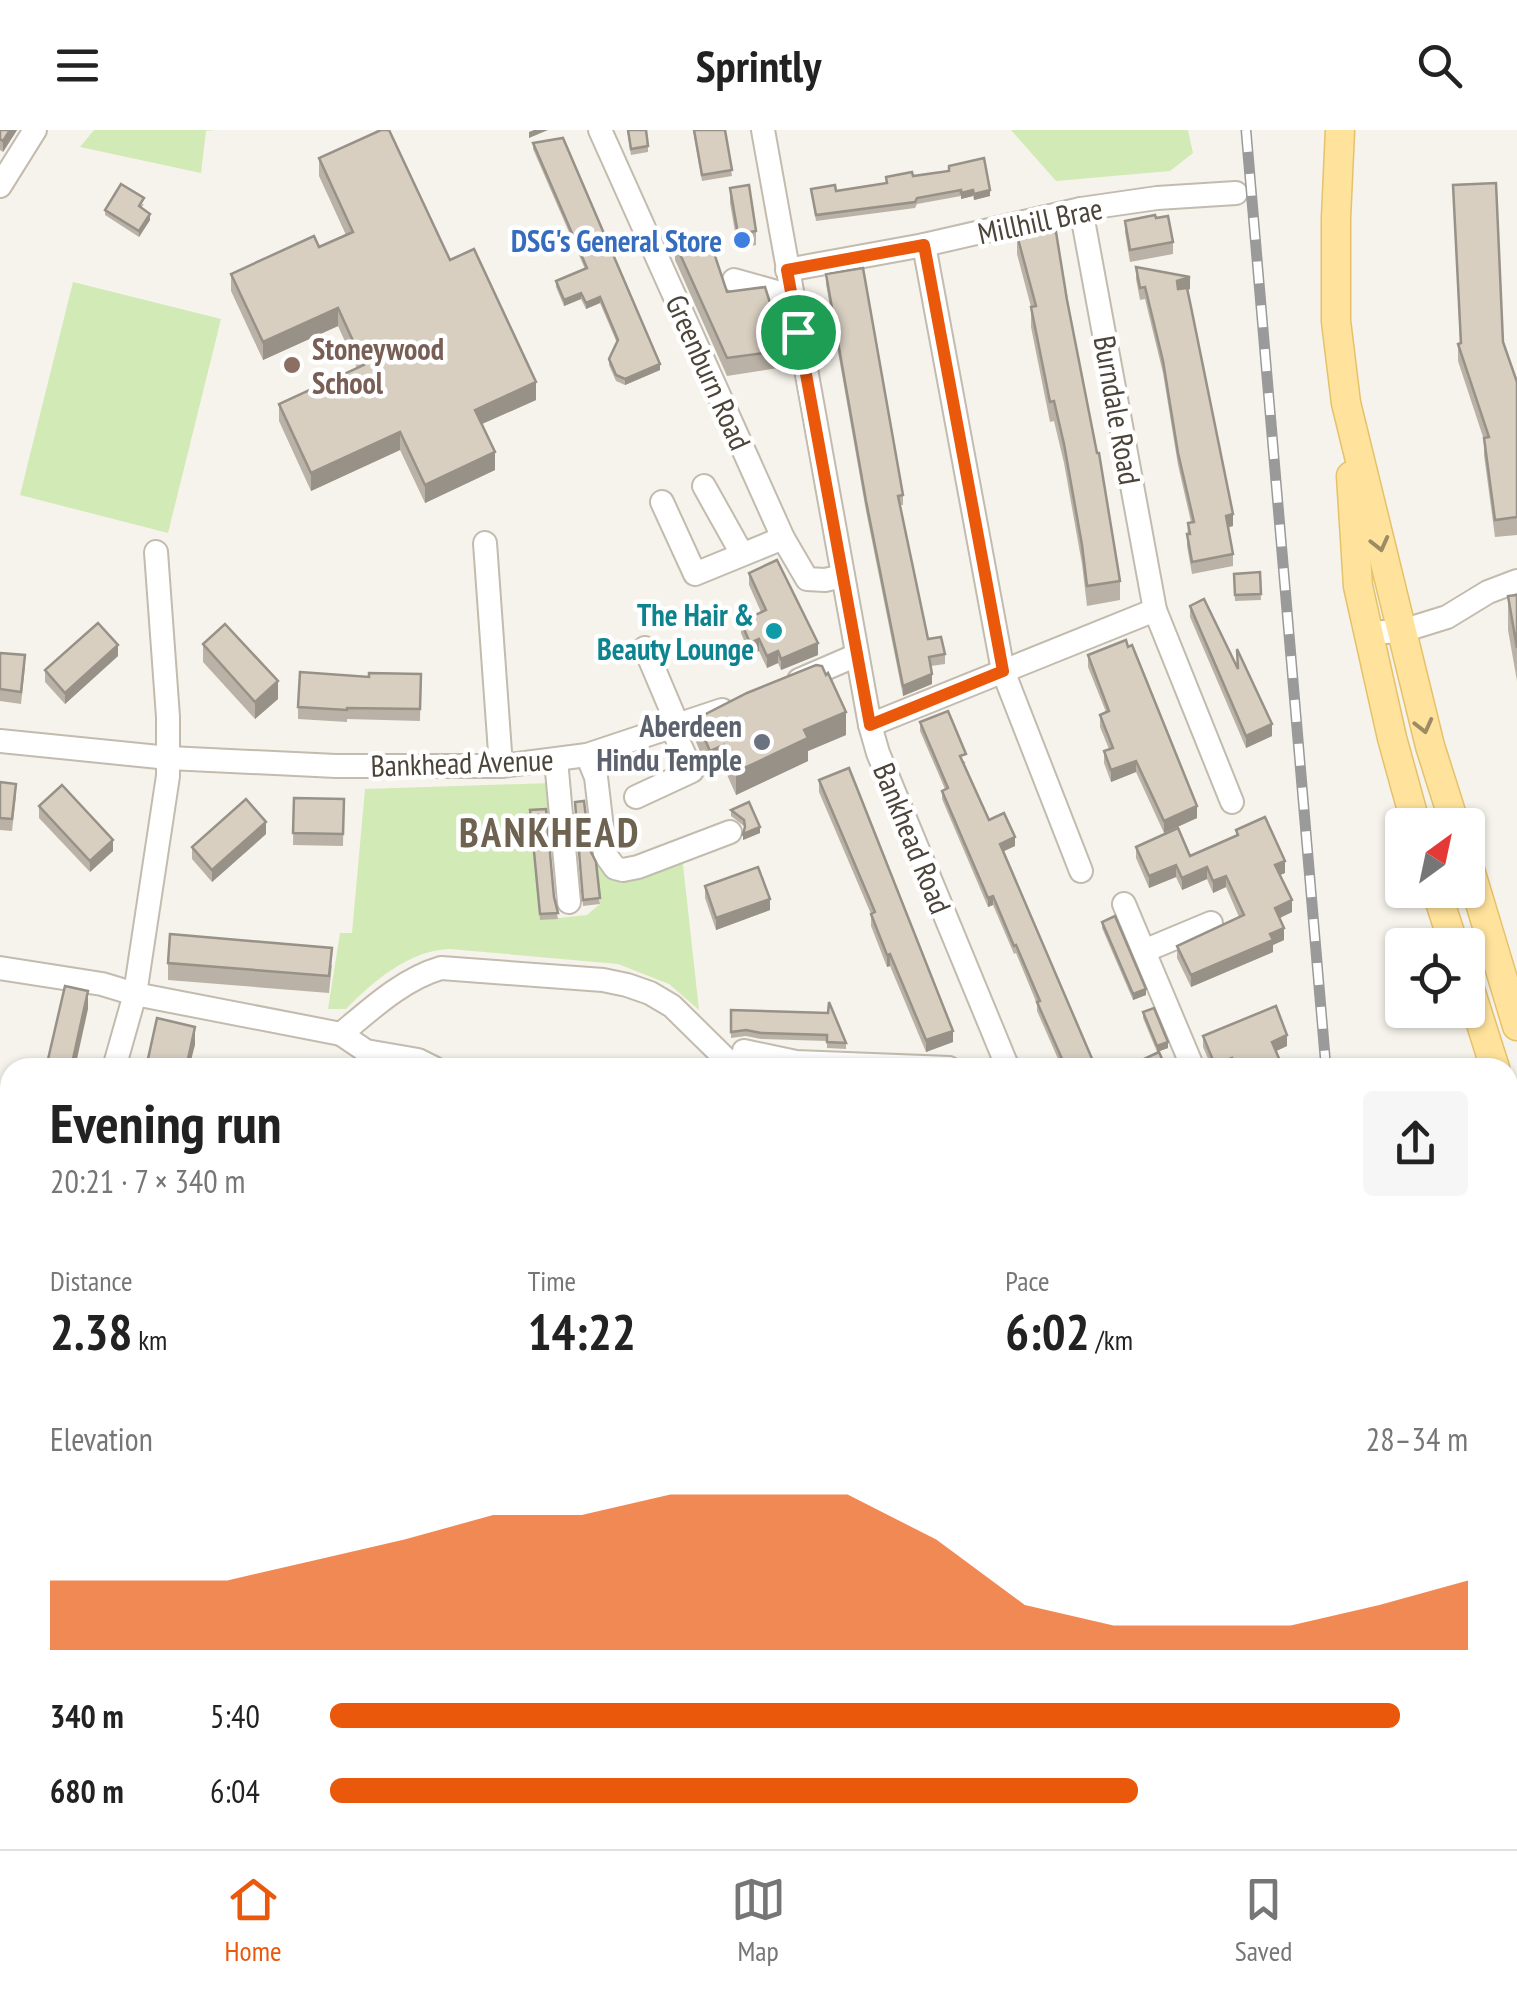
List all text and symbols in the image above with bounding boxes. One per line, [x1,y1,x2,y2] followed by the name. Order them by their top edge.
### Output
[696,36,821,94] text: Sprintly
[50,38,105,93] icon: menu
[1412,38,1467,93] icon: search
[974,188,1106,252] street label: Millhill Brae
[511,221,722,260] place label: DSG's General Store
[731,229,753,251] marker: DSG's General Store
[657,288,761,456] street label: Greenburn Road
[756,290,841,375] pin
[771,305,826,360] icon: arrive
[312,329,444,402] place label: Stoneywood School
[1086,333,1150,487] street label: Burndale Road
[281,354,303,376] marker: Stoneywood School
[1369,535,1390,552] one-way arrow
[597,595,754,668] place label: The Hair & Beauty Lounge
[763,620,785,642] marker: The Hair & Beauty Lounge
[596,706,742,779] place label: Aberdeen Hindu Temple
[1413,717,1434,734] one-way arrow
[751,731,773,753] marker: Aberdeen Hindu Temple
[370,739,554,785] street label: Bankhead Avenue
[865,757,961,919] street label: Bankhead Road
[459,806,641,858] district label: BANKHEAD
[1385,808,1485,908] north arrow
[1385,808,1485,1028] map controls
[1385,928,1485,1028] button: locate
[50,1087,282,1158] text: Evening run
[1363,1091,1468,1196] button: share
[50,1160,245,1202] text: 20:21 · 7 × 340 m
[50,1262,133,1299] text: Distance
[528,1262,576,1299] text: Time
[1005,1262,1049,1299] text: Pace
[50,1299,132,1364] text: 2.38
[528,1299,636,1364] text: 14:22
[1005,1299,1090,1364] text: 6:02
[132,1321,167,1358] text: km
[1090,1321,1133,1358] text: /km
[50,1418,153,1460] text: Elevation
[1366,1418,1468,1460] text: 28–34 m
[50,1695,124,1737] text: 340 m
[210,1695,260,1737] text: 5:40
[50,1770,124,1812] text: 680 m
[210,1770,260,1812] text: 6:04
[225,1872,281,1969] tab: Home
[731,1872,786,1969] tab: Map
[1235,1872,1292,1969] tab: Saved

